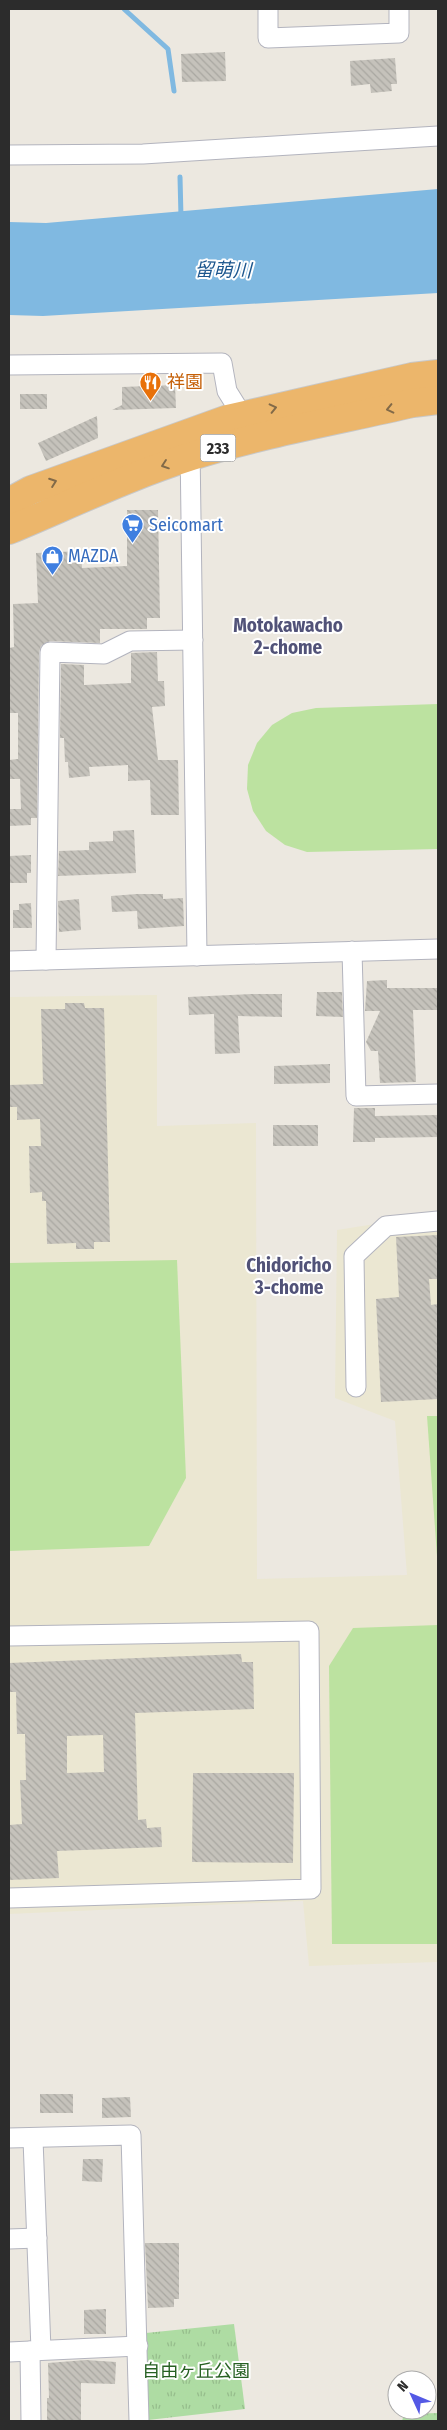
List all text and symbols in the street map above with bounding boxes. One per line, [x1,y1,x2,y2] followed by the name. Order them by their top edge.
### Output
[194,258,254,282] water label: 留萌川
[139,370,163,401] restaurant icon: 祥園
[167,371,203,393] place label: 祥園
[269,403,278,414] one-way arrow
[386,403,395,413] one-way arrow
[200,434,236,462] road number: 233
[161,459,170,469] one-way arrow
[48,478,57,488] one-way arrow
[121,513,145,544] supermarket icon: Seicomart
[149,514,223,536] place label: Seicomart
[40,544,64,575] shop icon: MAZDA
[68,545,119,567] place label: MAZDA
[233,614,343,659] district label: Motokawacho 2-chome
[246,1254,332,1299] district label: Chidoricho 3-chome
[142,2360,250,2382] park label: 自由ヶ丘公園
[387,2370,437,2420] north arrow
[394,2377,412,2395] text: N

